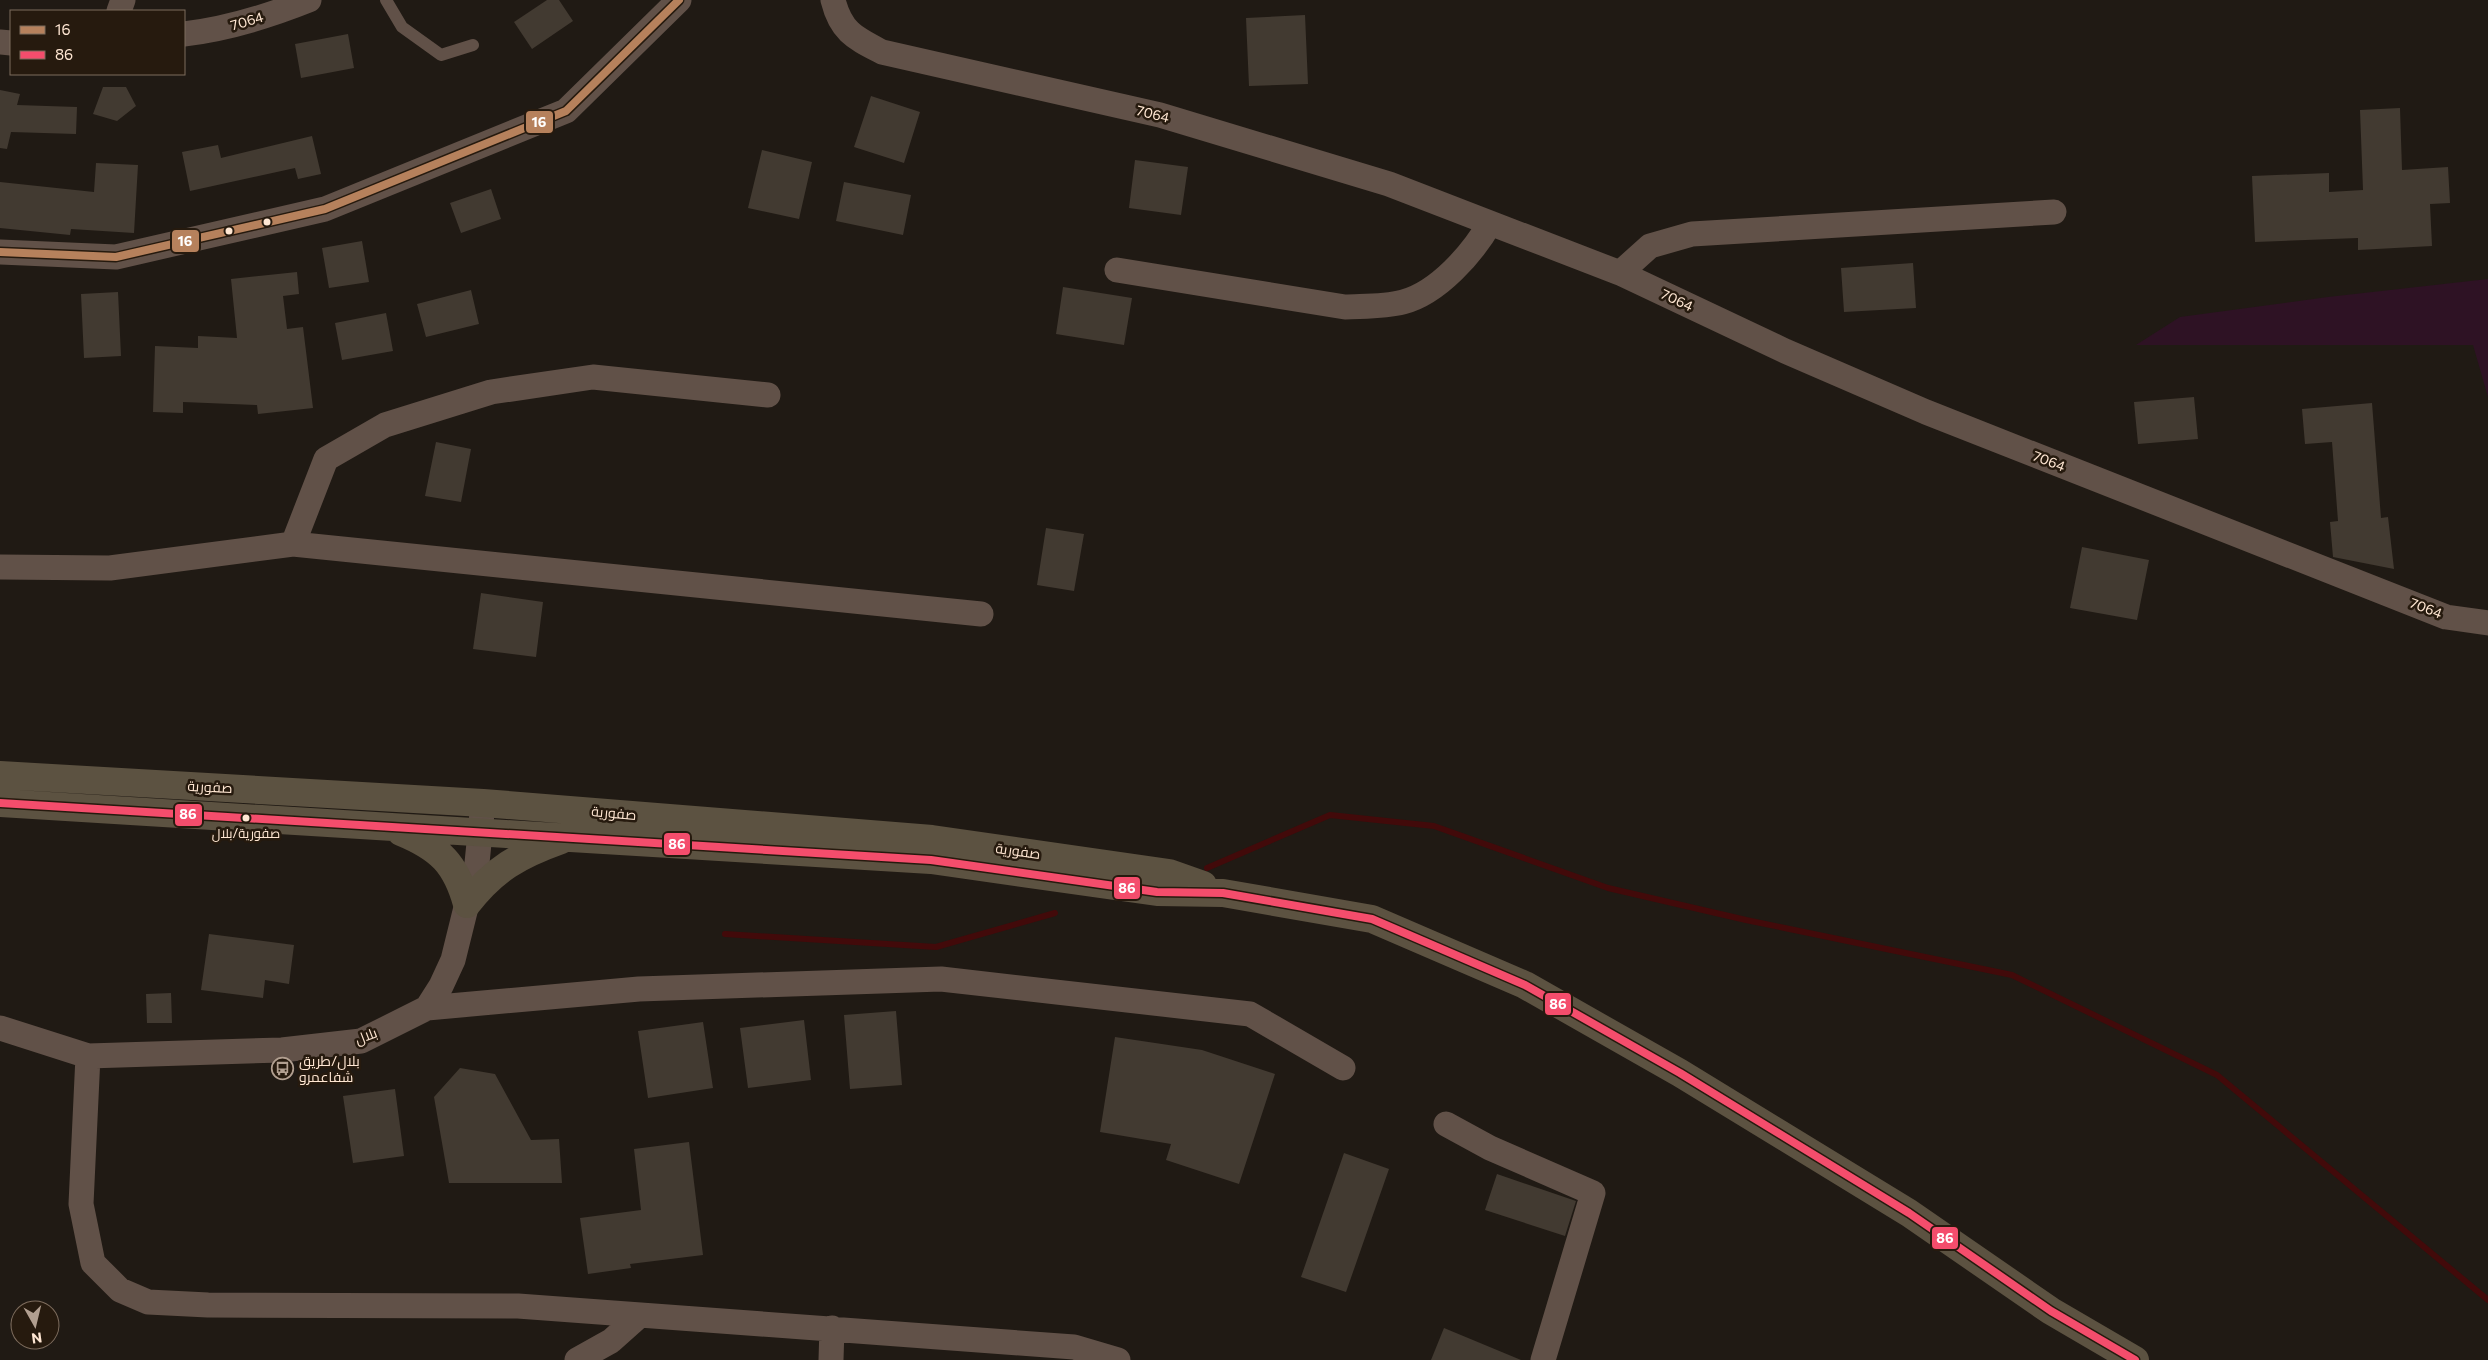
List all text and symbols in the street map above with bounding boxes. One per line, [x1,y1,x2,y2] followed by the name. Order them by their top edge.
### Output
[228,8,266,33] street label: 7064
[10,10,185,75] legend
[55,20,71,38] text: 16
[55,45,73,63] text: 86
[1135,101,1172,126] street label: 7064
[525,110,554,134] line badge: 16
[532,113,547,130] text: 16
[262,217,272,227] unlabelled marker
[224,226,234,236] unlabelled marker
[171,229,200,253] line badge: 16
[178,232,193,249] text: 16
[1658,285,1696,315] street label: 7064
[2031,447,2068,475] street label: 7064
[2408,594,2445,622] street label: 7064
[187,777,233,796] street label: صفورية
[591,802,637,823] street label: صفورية
[174,803,203,827] line badge: 86
[179,805,197,822] text: 86
[241,813,251,823] marker: صفورية/بلال
[212,825,280,842] place label: صفورية/بلال
[663,832,691,856] line badge: 86
[668,835,686,852] text: 86
[995,839,1042,862] street label: صفورية
[1113,876,1141,900] line badge: 86
[1118,879,1136,896] text: 86
[1544,992,1572,1016] line badge: 86
[1549,995,1567,1012] text: 86
[352,1024,380,1048] street label: بلال
[299,1052,360,1085] place label: بلال/طريق شفاعمرو
[271,1057,295,1081] bus stop icon: بلال/طريق شفاعمرو
[1931,1226,1959,1250] line badge: 86
[1936,1229,1954,1246] text: 86
[10,1300,60,1350] north arrow
[30,1329,43,1348] text: N

